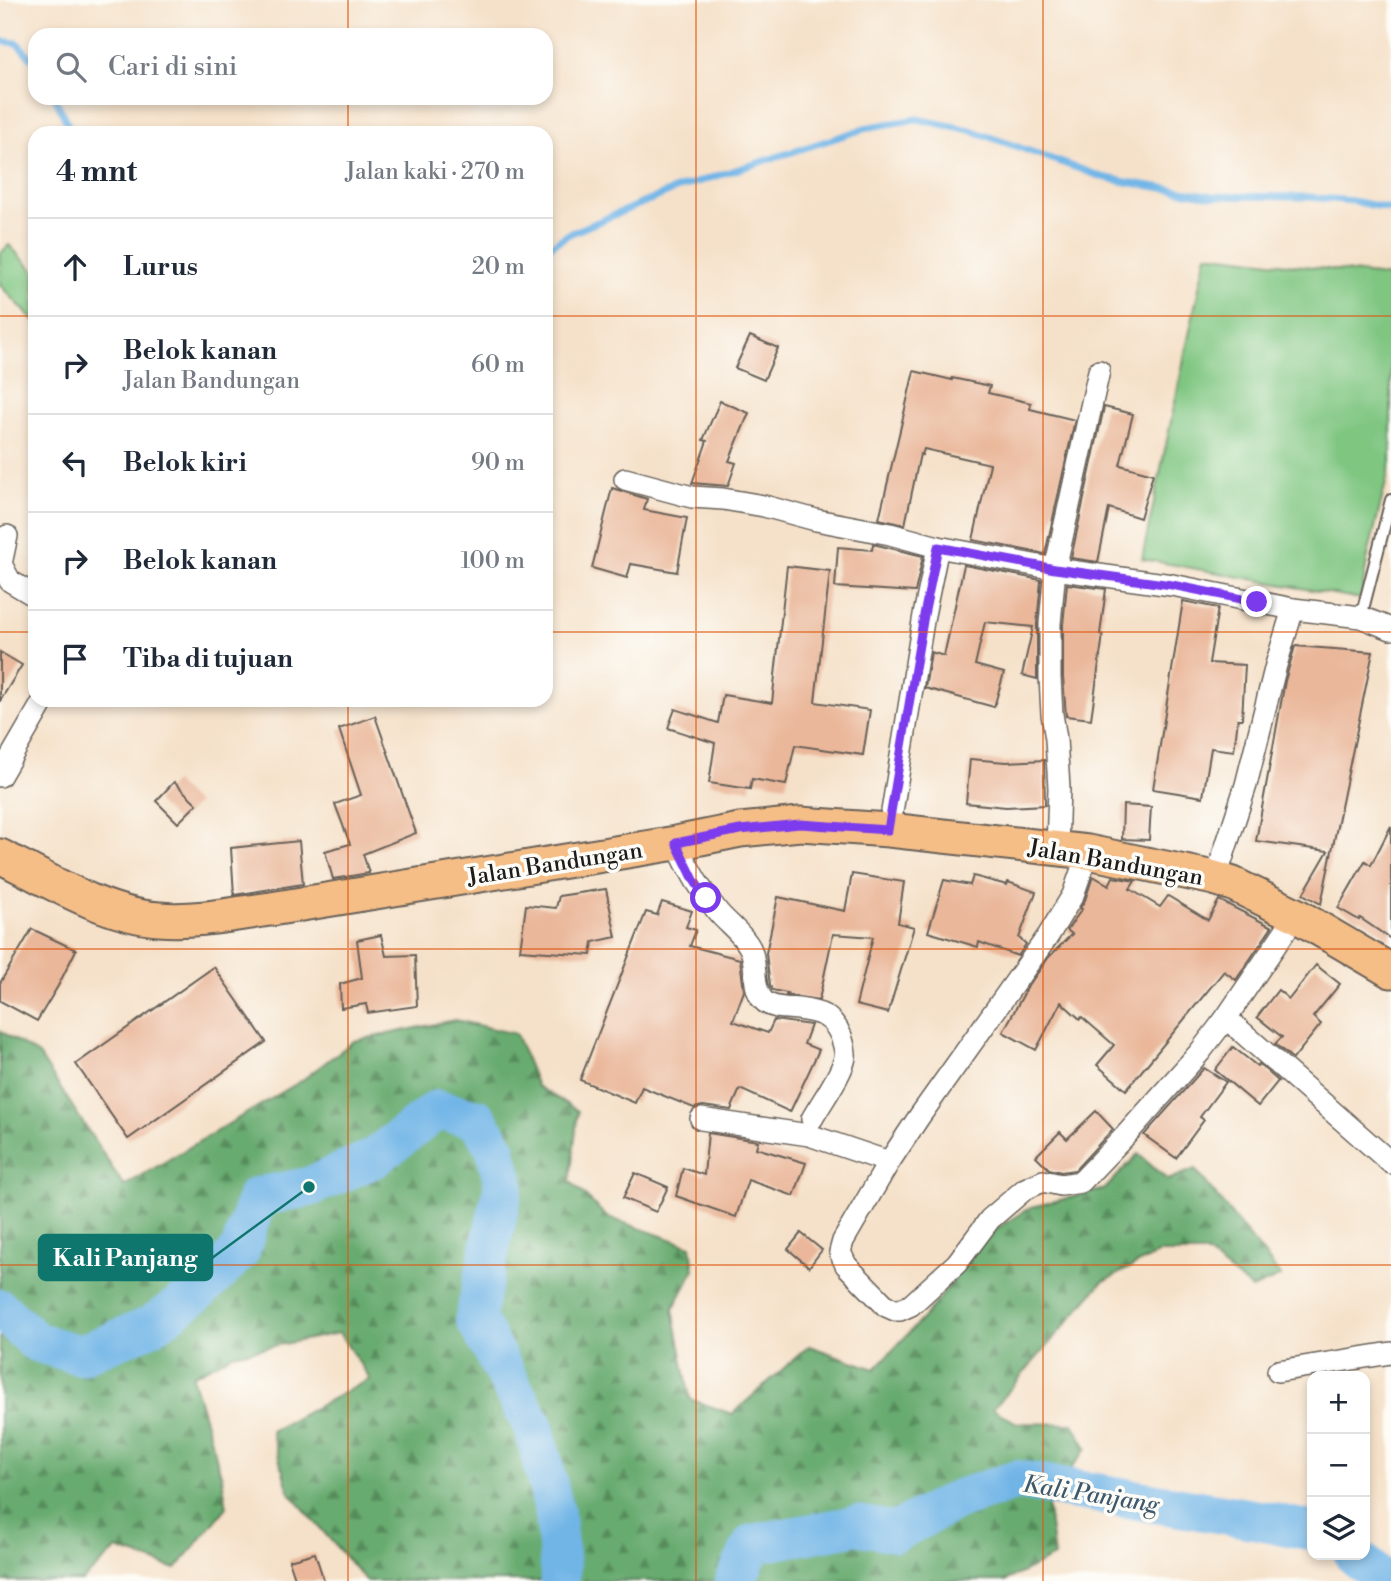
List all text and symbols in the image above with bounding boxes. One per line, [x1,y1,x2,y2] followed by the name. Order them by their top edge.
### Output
[28,28,553,105] search box
[52,48,90,86] icon: search
[108,51,237,83] text: Cari di sini
[56,153,137,191] text: 4 mnt
[345,158,525,186] text: Jalan kaki · 270 m
[56,248,94,286] icon: ahead
[123,251,198,283] text: Lurus
[472,253,525,281] text: 20 m
[123,335,277,367] text: Belok kanan
[56,346,94,384] icon: right
[471,351,525,379] text: 60 m
[123,367,300,395] text: Jalan Bandungan
[56,444,94,482] icon: left
[123,447,247,479] text: Belok kiri
[471,449,525,477] text: 90 m
[56,542,94,580] icon: right
[123,545,277,577] text: Belok kanan
[460,547,525,575] text: 100 m
[1241,586,1272,617] route end
[56,640,94,678] icon: arrive
[123,643,293,675] text: Tiba di tujuan
[1025,834,1206,892] street label: Jalan Bandungan
[465,836,645,892] street label: Jalan Bandungan
[690,882,721,913] route start
[39,1235,212,1280] callout: Kali Panjang
[53,1244,199,1274] text: Kali Panjang
[1307,1371,1370,1560] map controls
[1307,1371,1370,1434] button: +
[1307,1434,1370,1497] button: −
[1021,1469,1163,1521] water label: Kali Panjang
[1307,1497,1370,1560] button: layers

